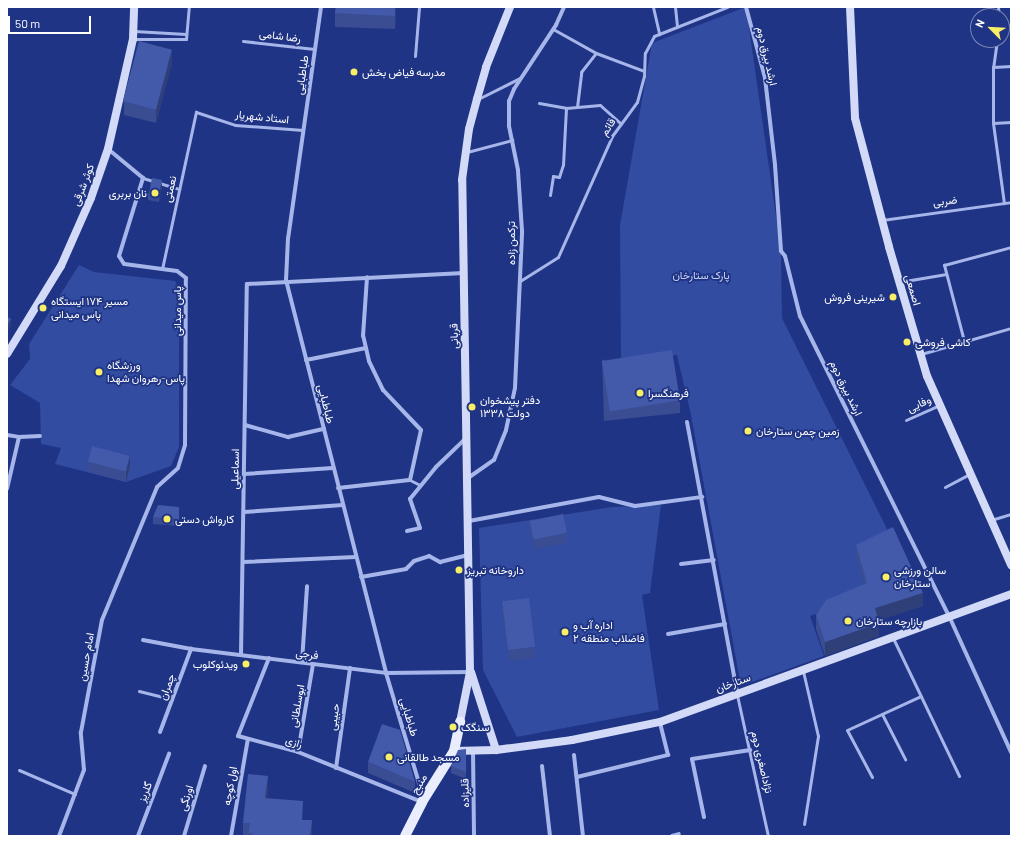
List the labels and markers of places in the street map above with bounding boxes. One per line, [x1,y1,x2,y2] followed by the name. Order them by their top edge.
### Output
[362,65,445,79] place label: مدرسه فیاض بخش
[349,67,359,77] marker: مدرسه فیاض بخش
[109,186,147,200] place label: نان بربری
[150,188,160,198] marker: نان بربری
[824,290,885,304] place label: شیرینی فروش
[888,292,898,302] marker: شیرینی فروش
[51,295,128,321] place label: مسیر ۱۷۴ ایستگاه پاس میدانی
[38,303,48,313] marker: مسیر ۱۷۴ ایستگاه پاس میدانی
[915,335,971,349] place label: کاشی فروشی
[902,337,912,347] marker: کاشی فروشی
[107,359,185,385] place label: ورزشگاه پاس-رهروان شهدا
[94,367,104,377] marker: ورزشگاه پاس-رهروان شهدا
[648,386,689,400] place label: فرهنگسرا
[635,388,645,398] marker: فرهنگسرا
[480,394,540,420] place label: دفتر پیشخوان دولت ۱۳۳۸
[467,402,477,412] marker: دفتر پیشخوان دولت ۱۳۳۸
[756,424,839,438] place label: زمین چمن ستارخان
[743,426,753,436] marker: زمین چمن ستارخان
[175,512,234,526] place label: کارواش دستی
[162,514,172,524] marker: کارواش دستی
[467,563,524,577] place label: داروخانه تبریز
[894,564,946,590] place label: سالن ورزشی ستارخان
[454,565,464,575] marker: داروخانه تبریز
[881,572,891,582] marker: سالن ورزشی ستارخان
[856,614,922,628] place label: بازارچه ستارخان
[843,616,853,626] marker: بازارچه ستارخان
[573,619,645,645] place label: اداره آب و فاضلاب منطقه ۲
[560,627,570,637] marker: اداره آب و فاضلاب منطقه ۲
[193,657,238,671] place label: ویدئوکلوب
[241,659,251,669] marker: ویدئوکلوب
[461,720,489,734] place label: سنگک
[448,722,458,732] marker: سنگک
[397,750,460,764] place label: مسجد طالقانی
[384,752,394,762] marker: مسجد طالقانی

